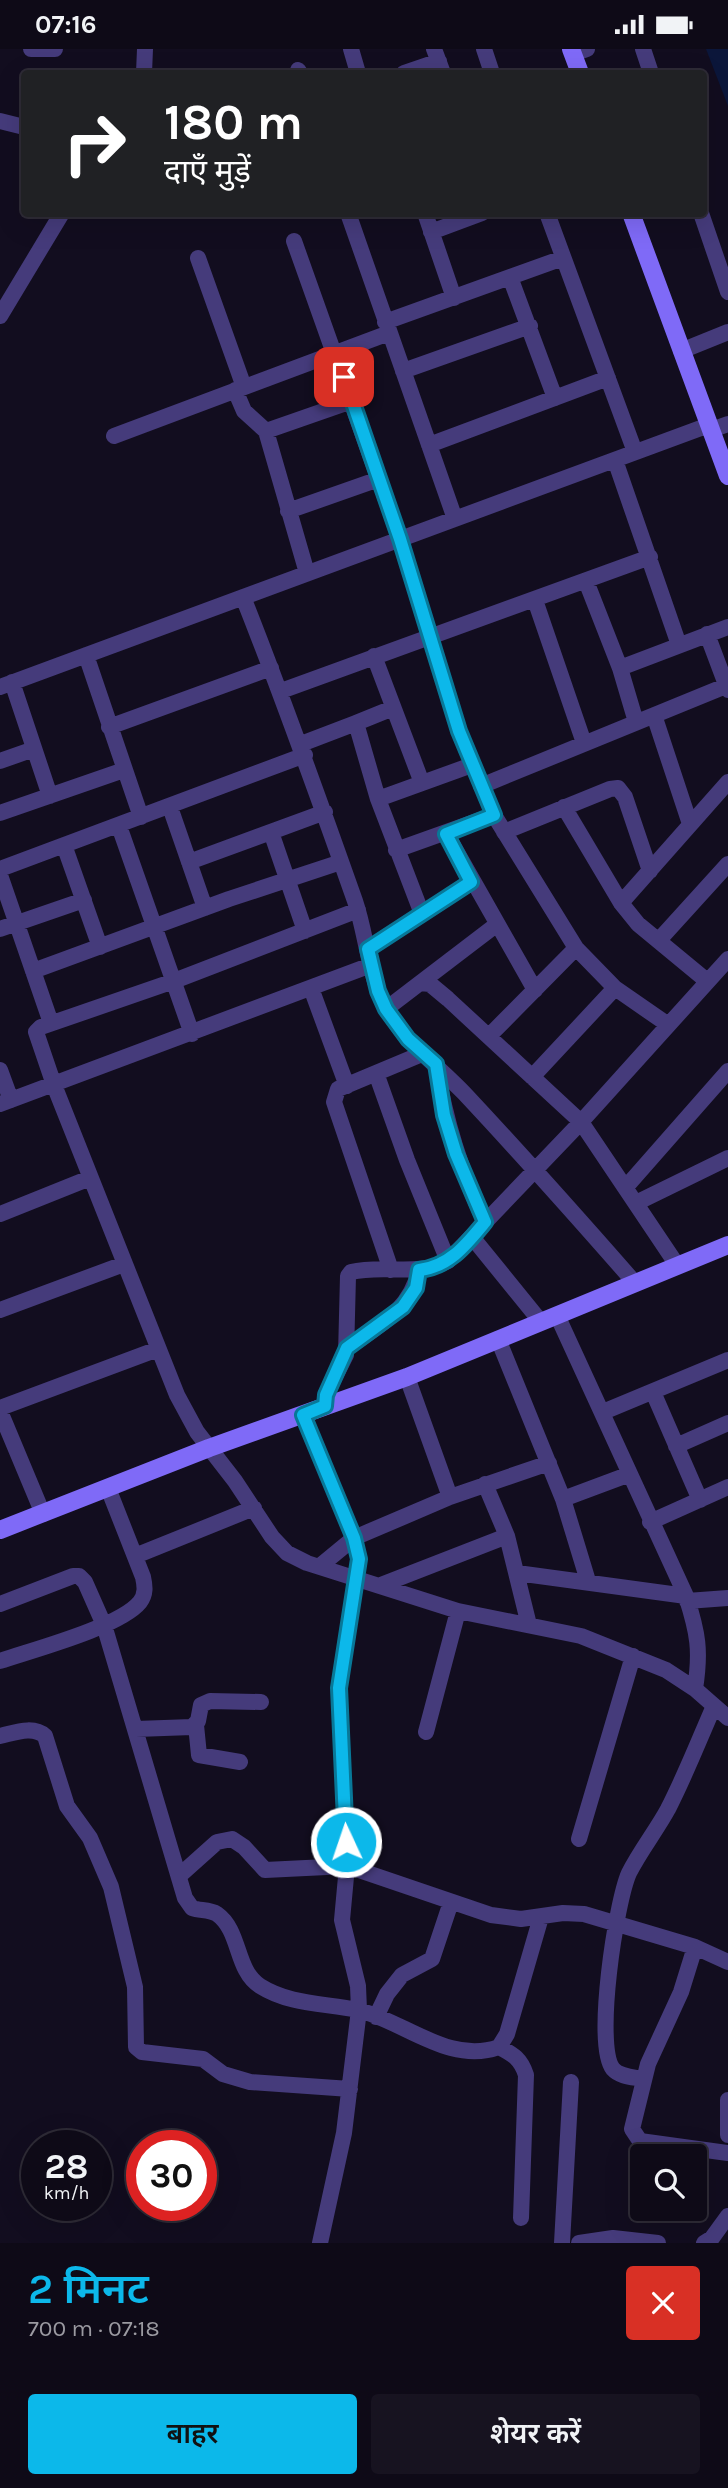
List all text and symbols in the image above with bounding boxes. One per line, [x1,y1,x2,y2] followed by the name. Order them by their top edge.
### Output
[35,9,96,40] text: 07:16
[164,94,303,151] text: 180 m
[49,98,140,189] icon: right
[164,153,251,190] text: दाएँ मुड़ें
[314,347,374,407] pin
[325,358,363,396] icon: arrive
[309,1805,383,1879] position arrow
[126,2130,217,2221] speed limit sign: 30
[630,2144,707,2221] map controls
[630,2144,707,2221] button: search
[45,2146,88,2187] text: 28
[44,2182,89,2204] text: km/h
[28,2264,149,2314] text: 2 मिनट
[626,2266,700,2340] button: close
[28,2315,160,2342] text: 700 m · 07:18
[28,2394,357,2474] button: बाहर
[371,2394,700,2474] button: शेयर करें

